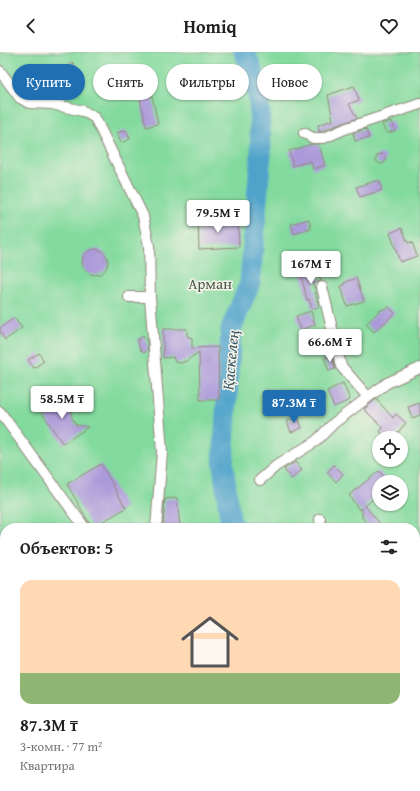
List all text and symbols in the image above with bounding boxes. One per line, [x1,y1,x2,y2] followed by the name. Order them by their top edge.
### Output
[183,13,237,40] text: Homiq
[20,15,42,37] icon: back
[378,15,400,37] icon: heart
[12,64,85,100] chip: Купить
[93,64,158,100] chip: Снять
[166,64,249,100] chip: Фильтры
[257,64,322,100] chip: Новое
[181,200,255,234] pin: 79.5M ₸
[196,203,240,222] text: 79.5M ₸
[278,251,344,285] pin: 167M ₸
[291,254,331,273] text: 167M ₸
[188,273,232,294] park label: Арман
[215,329,245,391] water label: Қаскелең
[293,329,367,363] pin: 66.6M ₸
[308,332,352,351] text: 66.6M ₸
[25,386,99,420] pin: 58.5M ₸
[40,389,84,408] text: 58.5M ₸
[257,390,331,424] pin: 87.3M ₸
[272,393,316,412] text: 87.3M ₸
[372,431,408,511] map controls
[372,431,408,467] button: locate
[372,475,408,511] button: layers
[20,535,113,560] text: Объектов: 5
[378,536,400,558] icon: filters
[174,606,246,678] icon: home
[20,712,78,737] text: 87.3M ₸
[20,737,102,756] text: 3-комн. · 77 m²
[20,756,75,775] text: Квартира

